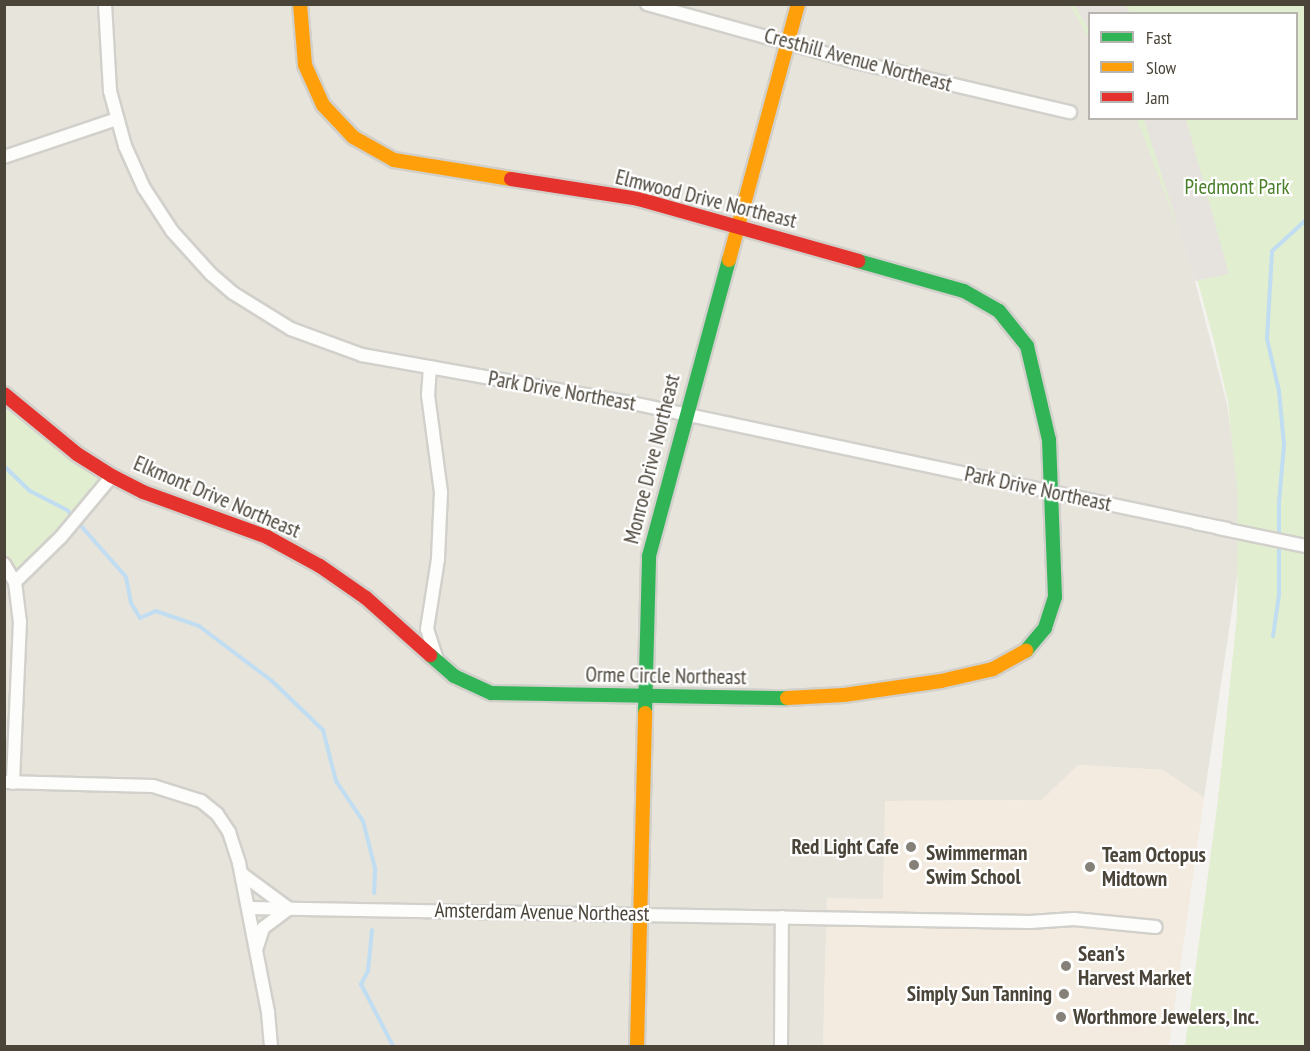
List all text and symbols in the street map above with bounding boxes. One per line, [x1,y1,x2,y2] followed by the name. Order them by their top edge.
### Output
[1088,12,1298,120] legend
[761,23,955,97] street label: Cresthill Avenue Northeast
[1146,26,1172,49] text: Fast
[1146,56,1176,79] text: Slow
[1146,86,1169,109] text: Jam
[613,164,799,234] street label: Elmwood Drive Northeast
[1184,174,1290,200] park label: Piedmont Park
[486,366,638,416] street label: Park Drive Northeast
[619,372,685,546] street label: Monroe Drive Northeast
[130,451,304,543] street label: Elkmont Drive Northeast
[962,461,1114,517] street label: Park Drive Northeast
[585,662,747,690] street label: Orme Circle Northeast
[791,834,899,860] place label: Red Light Cafe
[904,840,918,854] marker: Red Light Cafe
[926,840,1027,890] place label: Swimmerman Swim School
[1102,842,1206,892] place label: Team Octopus Midtown
[907,858,921,872] marker: Swimmerman Swim School
[1083,860,1097,874] marker: Team Octopus Midtown
[434,898,650,926] street label: Amsterdam Avenue Northeast
[1078,941,1191,991] place label: Sean's Harvest Market
[1059,959,1073,973] marker: Sean's Harvest Market
[905,981,1052,1007] place label: Simply Sun Tanning
[1057,987,1071,1001] marker: Simply Sun Tanning
[1073,1004,1260,1030] place label: Worthmore Jewelers, Inc.
[1054,1010,1068,1024] marker: Worthmore Jewelers, Inc.

